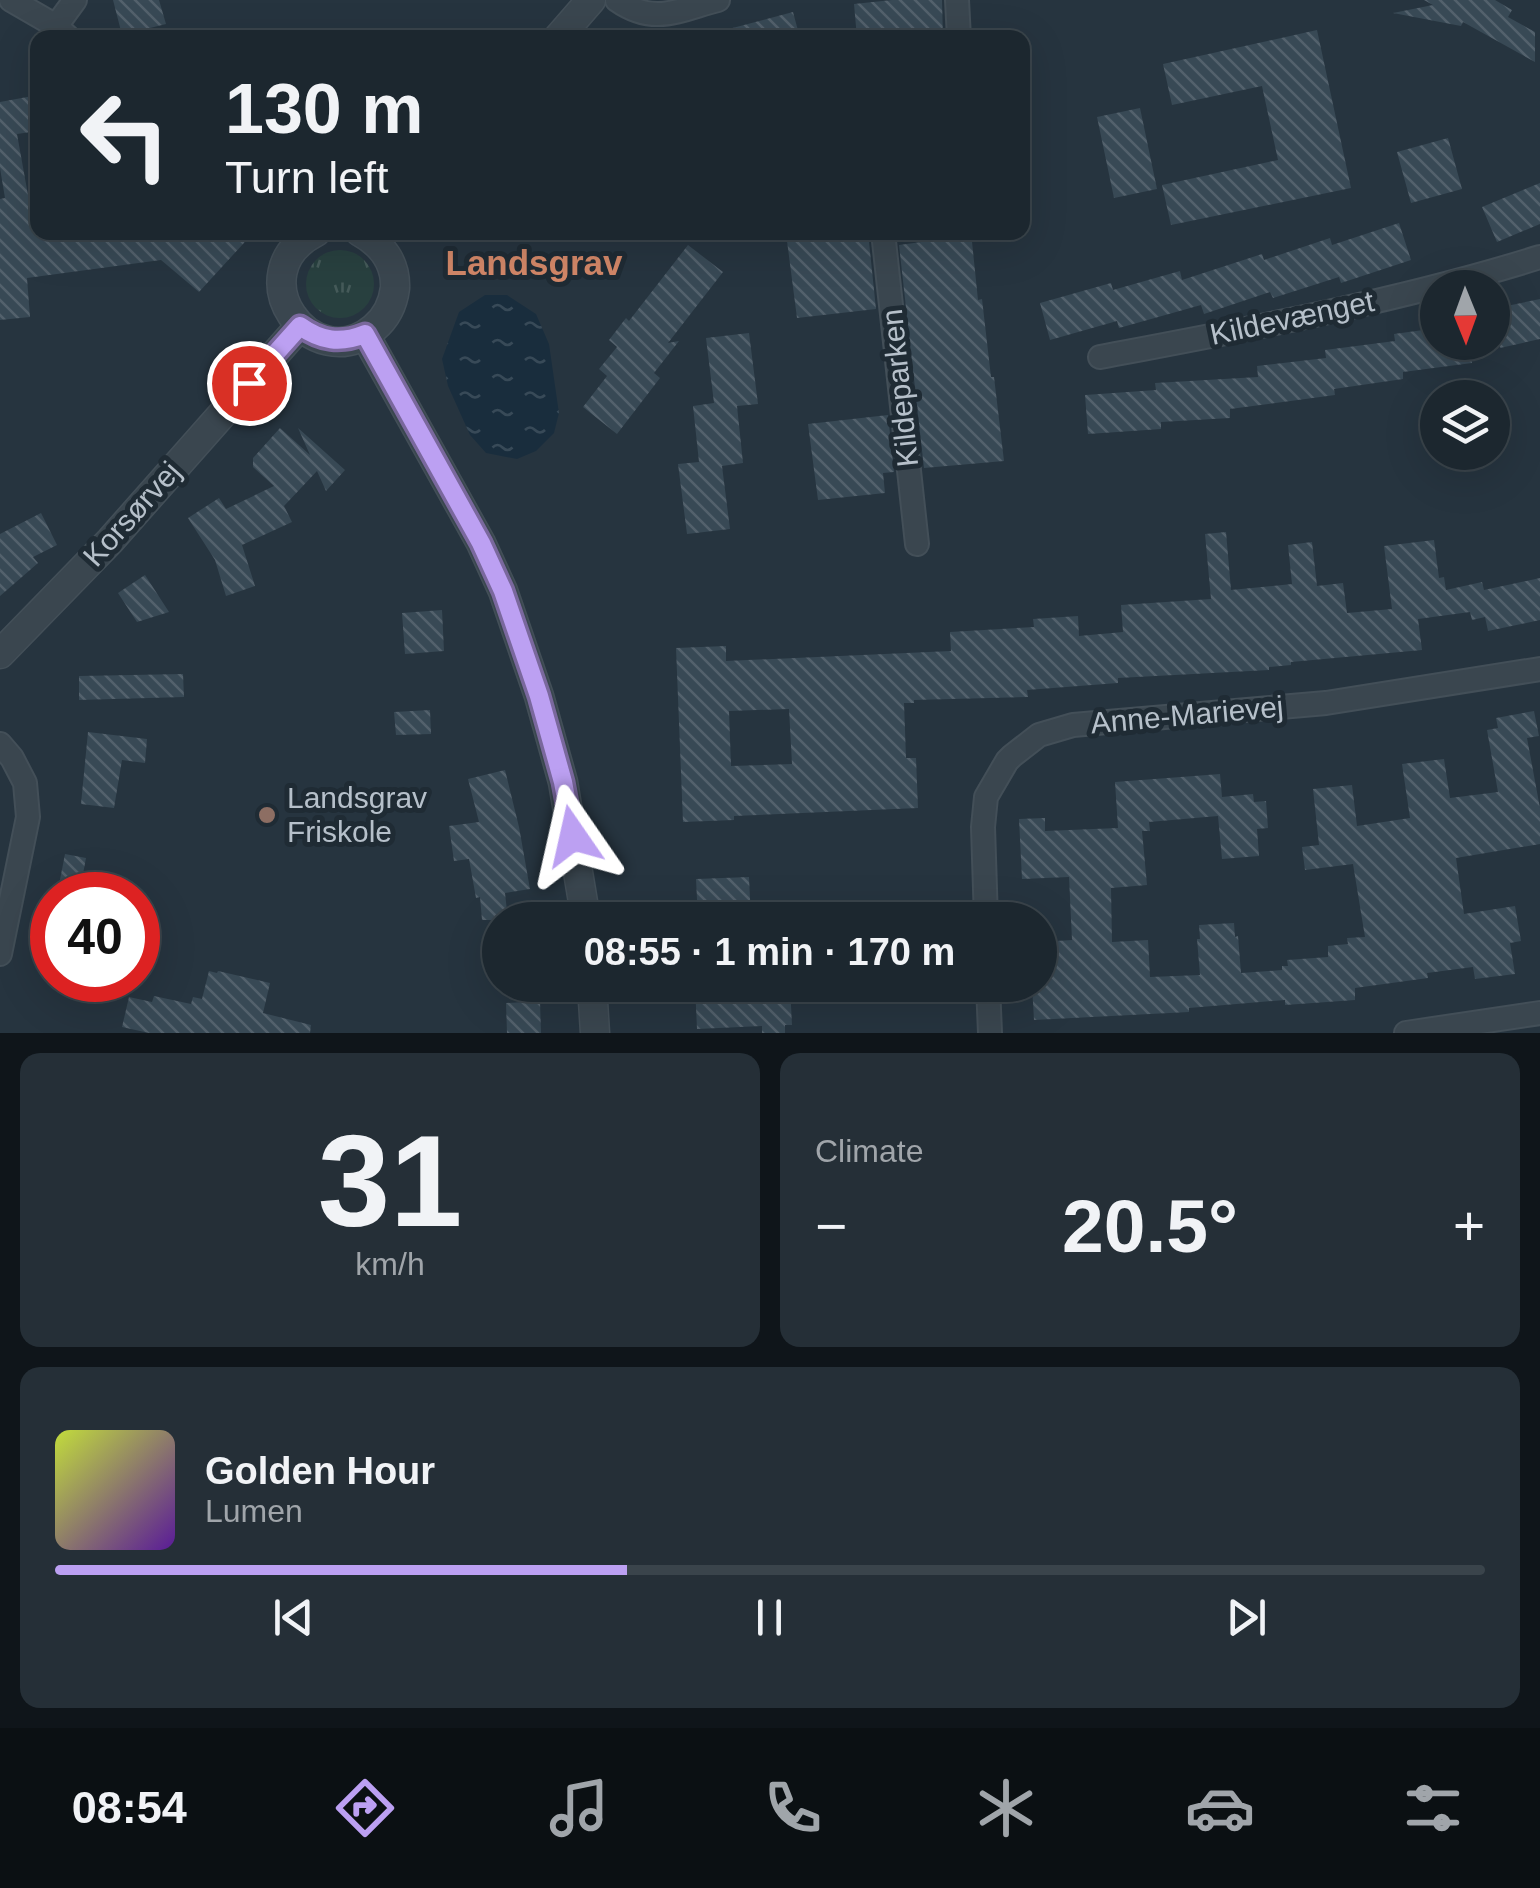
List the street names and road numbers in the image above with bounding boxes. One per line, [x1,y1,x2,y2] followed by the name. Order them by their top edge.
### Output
[1207,284,1378,351] street label: Kildevænget
[875,308,924,469] street label: Kildeparken
[76,455,187,572] street label: Korsørvej
[1089,690,1285,739] street label: Anne-Marievej

